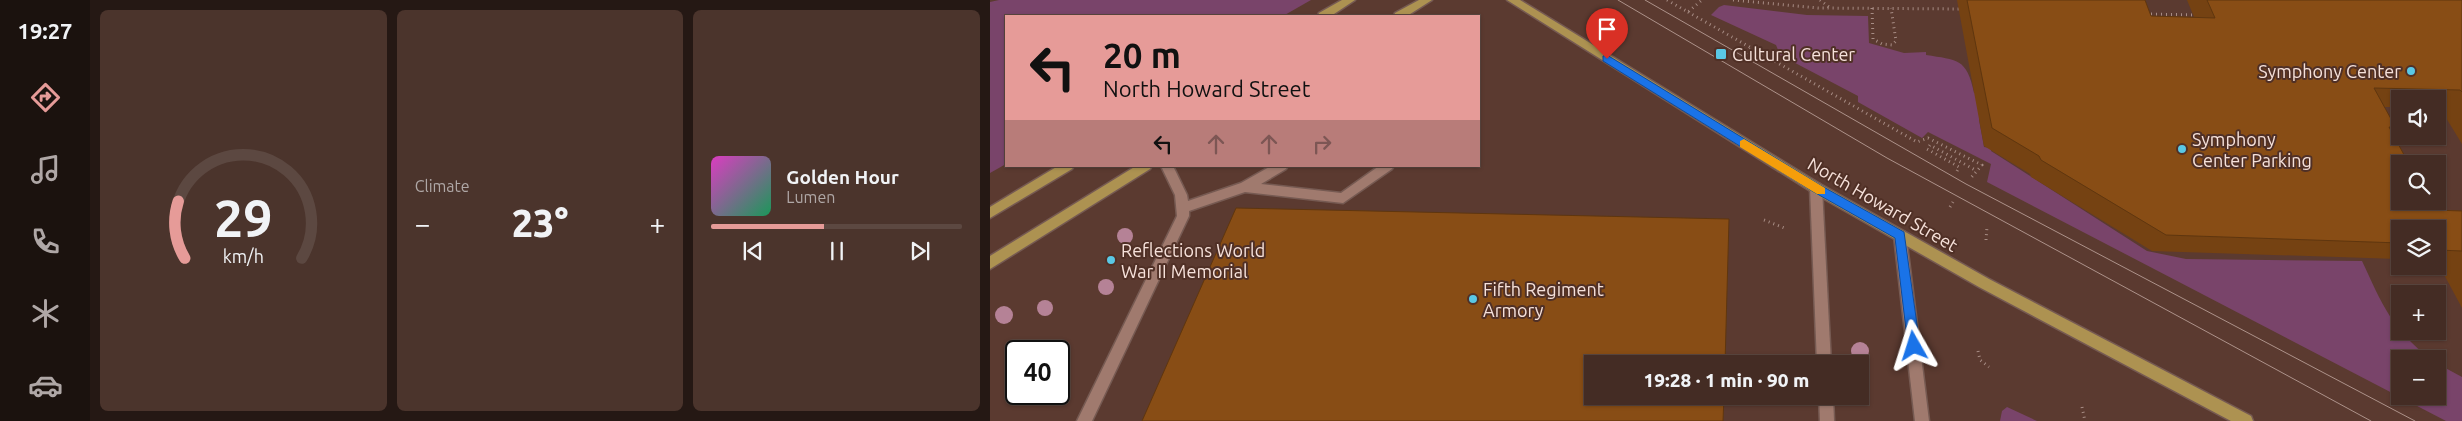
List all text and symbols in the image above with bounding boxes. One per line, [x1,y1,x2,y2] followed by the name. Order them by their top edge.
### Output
[1586,8,1628,59] pin
[1593,15,1621,43] icon: arrive
[17,18,73,43] text: 19:27
[1020,35,1085,100] icon: left
[1103,35,1181,75] text: 20 m
[1732,44,1855,64] place label: Cultural Center
[1714,47,1728,61] marker: Cultural Center
[2258,61,2401,81] place label: Symphony Center
[2405,65,2417,77] marker: Symphony Center
[1103,76,1310,101] text: North Howard Street
[28,80,63,115] icon: directions
[2391,90,2446,405] map controls
[2391,90,2446,145] button: sound
[2192,129,2312,170] place label: Symphony Center Parking
[1149,130,1177,158] icon: left
[1202,130,1230,158] icon: ahead
[1255,130,1283,158] icon: ahead
[1308,130,1336,158] icon: right
[2176,143,2188,155] marker: Symphony Center Parking
[28,152,63,187] icon: music
[1805,153,1961,255] street label: North Howard Street
[2391,155,2446,210] button: search
[786,166,899,188] text: Golden Hour
[415,177,470,195] text: Climate
[786,188,835,206] text: Lumen
[214,189,273,247] text: 29
[512,202,568,244] text: 23°
[415,208,430,239] text: −
[650,208,665,239] text: +
[2391,220,2446,275] button: layers
[28,224,63,259] icon: phone
[739,237,767,265] icon: previous
[823,237,851,265] icon: pause
[906,237,934,265] icon: next
[1121,240,1265,281] place label: Reflections World War II Memorial
[223,246,264,266] text: km/h
[1105,254,1117,266] marker: Reflections World War II Memorial
[1483,279,1604,320] place label: Fifth Regiment Armory
[2391,285,2446,340] button: +
[1467,293,1479,305] marker: Fifth Regiment Armory
[28,296,63,331] icon: climate
[1887,319,1939,371] position arrow
[1005,340,1070,405] speed limit sign: 40
[2391,350,2446,405] button: −
[28,368,63,403] icon: car
[1644,369,1809,391] text: 19:28 · 1 min · 90 m

